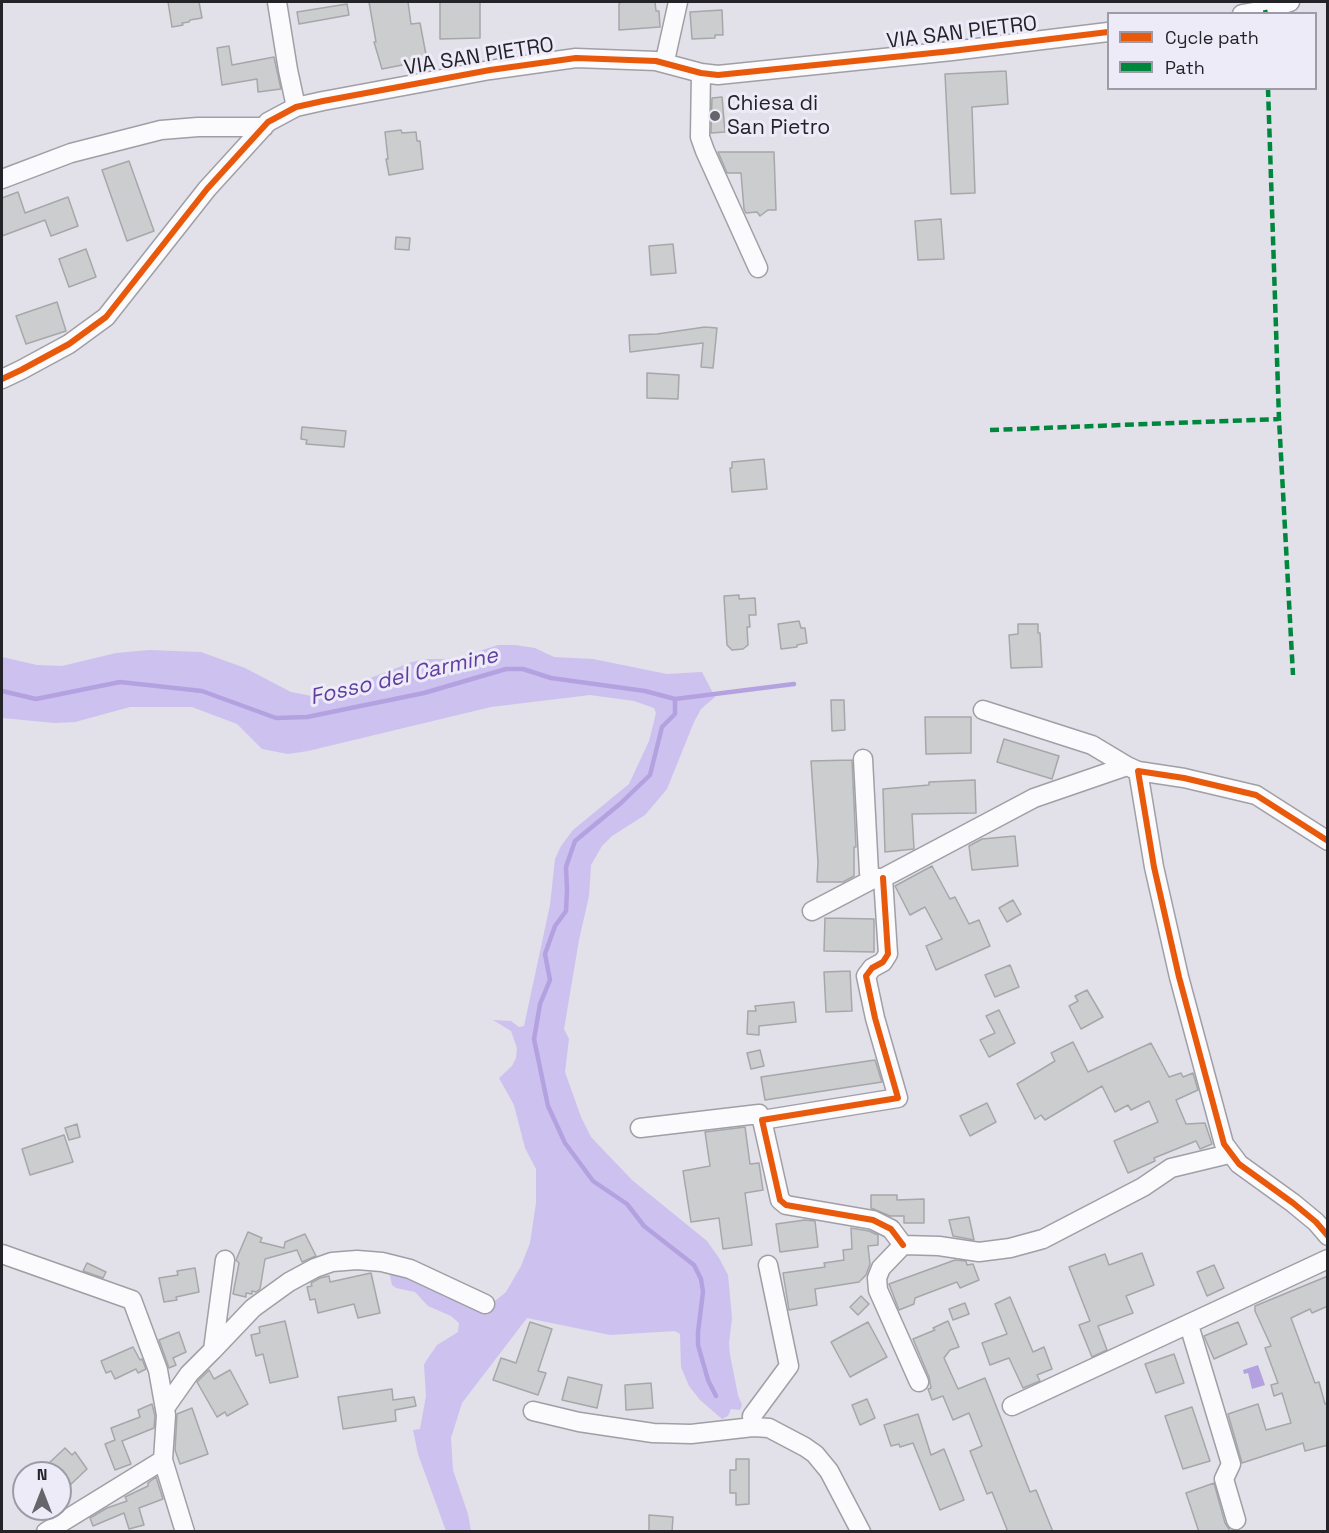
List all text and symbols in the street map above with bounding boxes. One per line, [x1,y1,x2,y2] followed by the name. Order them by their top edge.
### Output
[885,11,1039,55] street label: VIA SAN PIETRO
[1107,12,1317,90] legend
[1165,26,1259,49] text: Cycle path
[402,33,556,81] street label: VIA SAN PIETRO
[1165,56,1205,79] text: Path
[727,91,830,141] place label: Chiesa di San Pietro
[708,109,722,123] marker: Chiesa di San Pietro
[308,643,500,711] water label: Fosso del Carmine
[12,1461,72,1521] north arrow
[37,1464,47,1485] text: N

